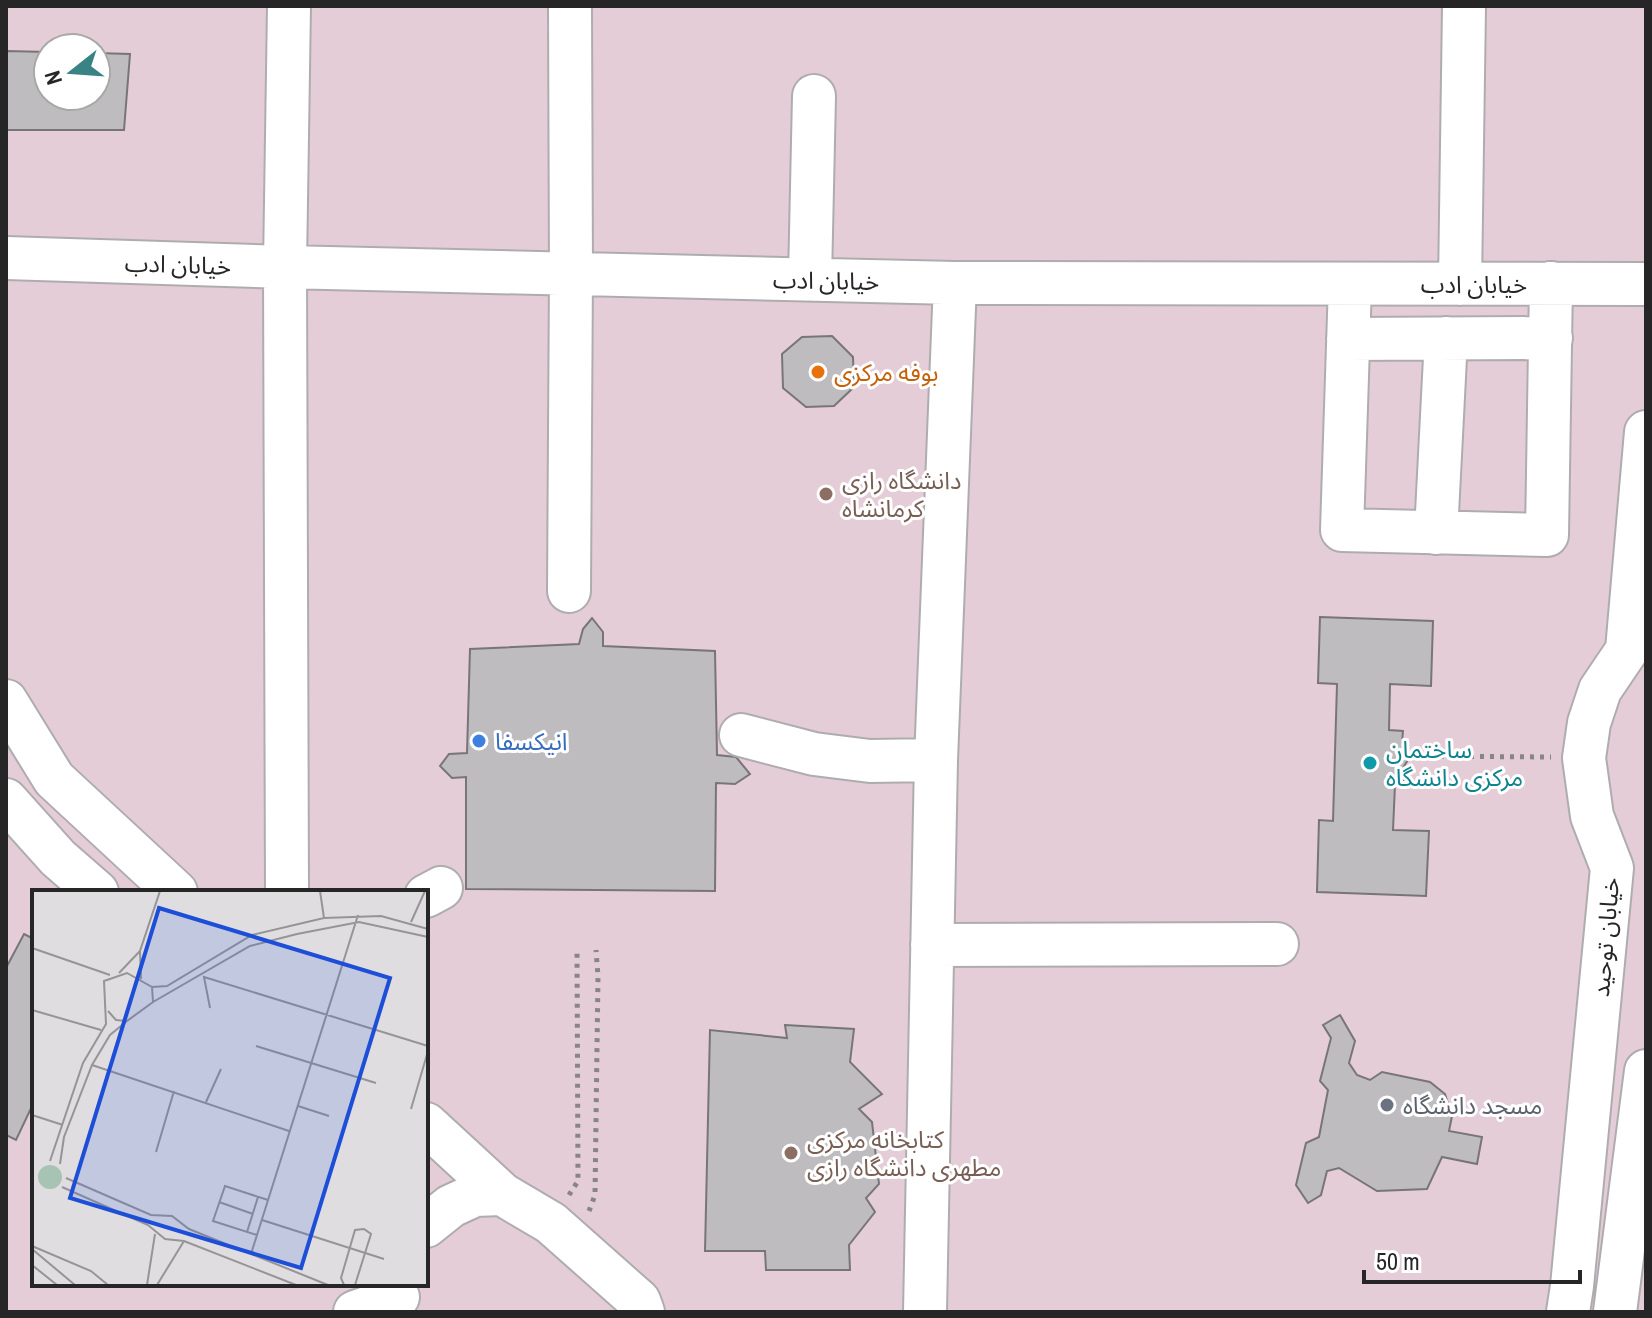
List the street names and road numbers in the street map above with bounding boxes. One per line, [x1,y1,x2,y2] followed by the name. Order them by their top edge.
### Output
[124,246,232,282] street label: خیابان ادب
[773,263,879,297] street label: خیابان ادب
[1421,268,1527,300] street label: خیابان ادب
[1584,876,1626,998] street label: خیابان توحید

